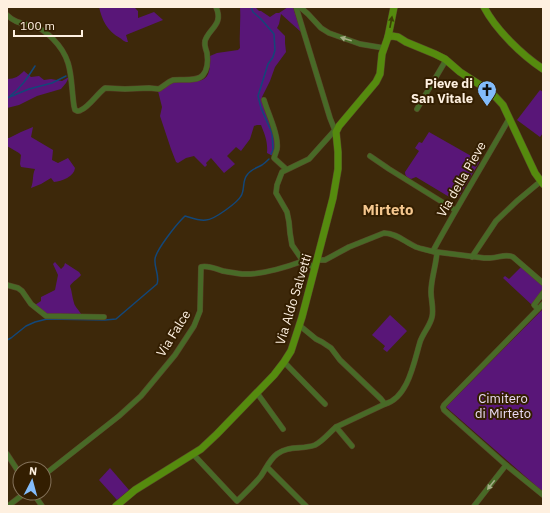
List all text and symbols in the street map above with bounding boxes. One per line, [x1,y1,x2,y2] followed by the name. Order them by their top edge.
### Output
[14,12,82,38] scale bar
[388,16,394,28] one-way arrow
[20,18,55,33] text: 100 m
[339,36,351,42] one-way arrow
[411,75,473,107] place label: Pieve di San Vitale
[476,79,498,107] church icon: Pieve di San Vitale
[433,138,490,220] street label: Via della Pieve
[363,200,413,219] district label: Mirteto
[272,251,315,347] street label: Via Aldo Salvetti
[152,307,194,360] street label: Via Falce
[475,390,531,422] park label: Cimitero di Mirteto
[12,461,52,501] north arrow
[28,464,38,478] text: N
[486,480,495,491] one-way arrow

